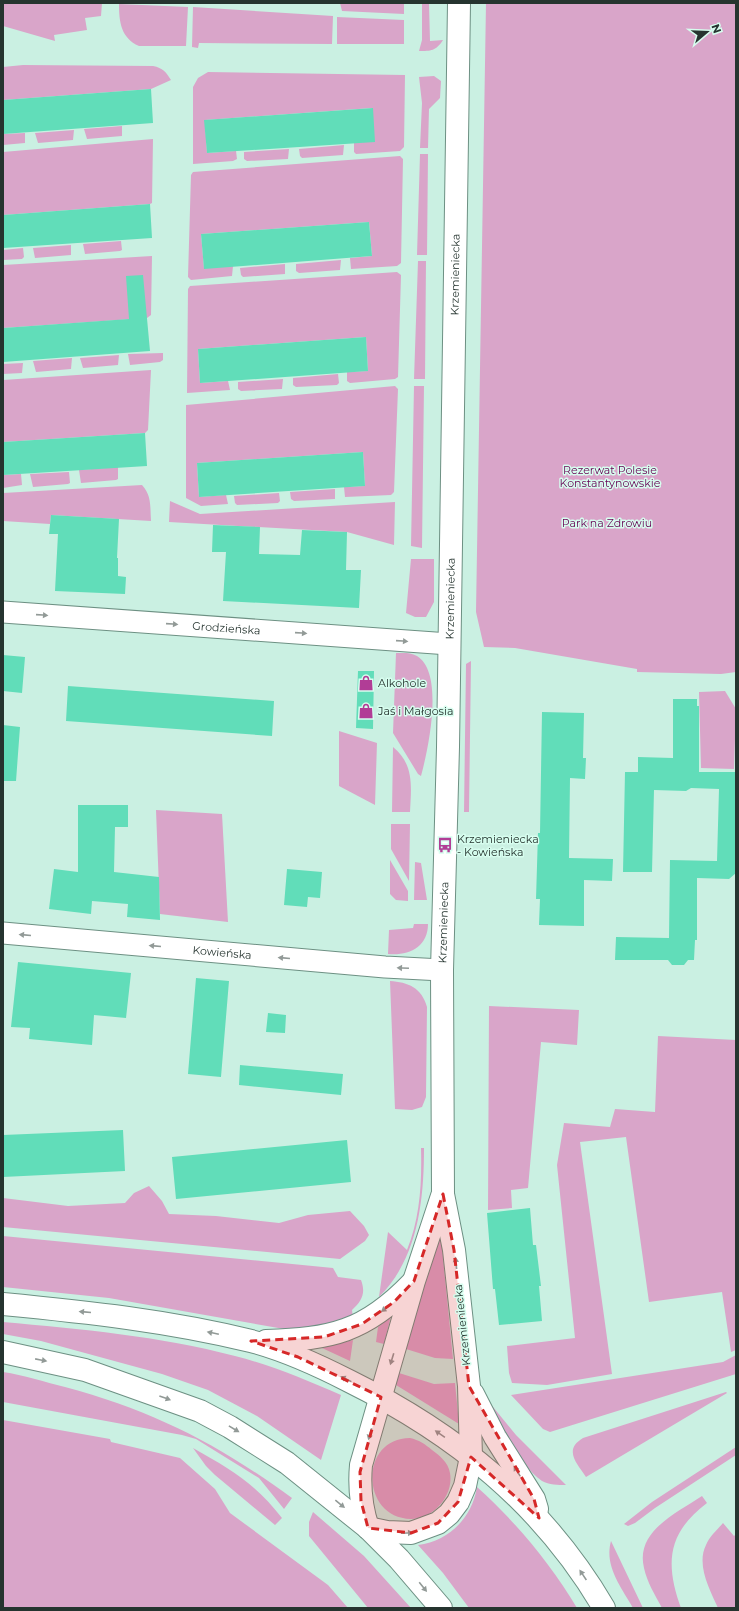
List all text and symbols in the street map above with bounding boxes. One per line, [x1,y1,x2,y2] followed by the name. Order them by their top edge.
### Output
[687,12,727,52] north arrow
[708,22,725,35] text: N
[447,234,463,316] street label: Krzemieniecka
[560,463,661,490] park label: Rezerwat Polesie Konstantynowskie
[562,516,652,530] park label: Park na Zdrowiu
[443,558,458,640] street label: Krzemieniecka
[36,611,48,618] one-way arrow
[192,619,261,637] street label: Grodzieńska
[166,620,178,627] one-way arrow
[295,630,307,637] one-way arrow
[396,637,408,644] one-way arrow
[357,674,375,692] shop icon: Alkohole
[378,676,426,690] place label: Alkohole
[357,702,375,720] shop icon: Jaś i Małgosia
[377,704,453,718] place label: Jaś i Małgosia
[457,832,539,859] place label: Krzemieniecka - Kowieńska
[436,836,454,854] bus stop icon: Krzemieniecka - Kowieńska
[435,881,451,964] street label: Krzemieniecka
[19,932,31,938] one-way arrow
[149,943,161,950] one-way arrow
[192,943,252,962] street label: Kowieńska
[278,955,290,961] one-way arrow
[397,965,409,972] one-way arrow
[452,1257,459,1269] one-way arrow
[451,1284,473,1366] street label: Krzemieniecka
[381,1304,392,1312] one-way arrow
[79,1308,91,1315] one-way arrow
[207,1330,219,1336] one-way arrow
[389,1353,395,1365] one-way arrow
[35,1357,47,1363] one-way arrow
[340,1376,352,1382] one-way arrow
[160,1396,172,1402] one-way arrow
[228,1426,240,1433] one-way arrow
[367,1428,373,1440] one-way arrow
[435,1430,445,1438] one-way arrow
[513,1466,521,1476] one-way arrow
[335,1500,346,1509] one-way arrow
[401,1529,413,1536] one-way arrow
[579,1570,587,1580] one-way arrow
[419,1581,428,1592] one-way arrow

